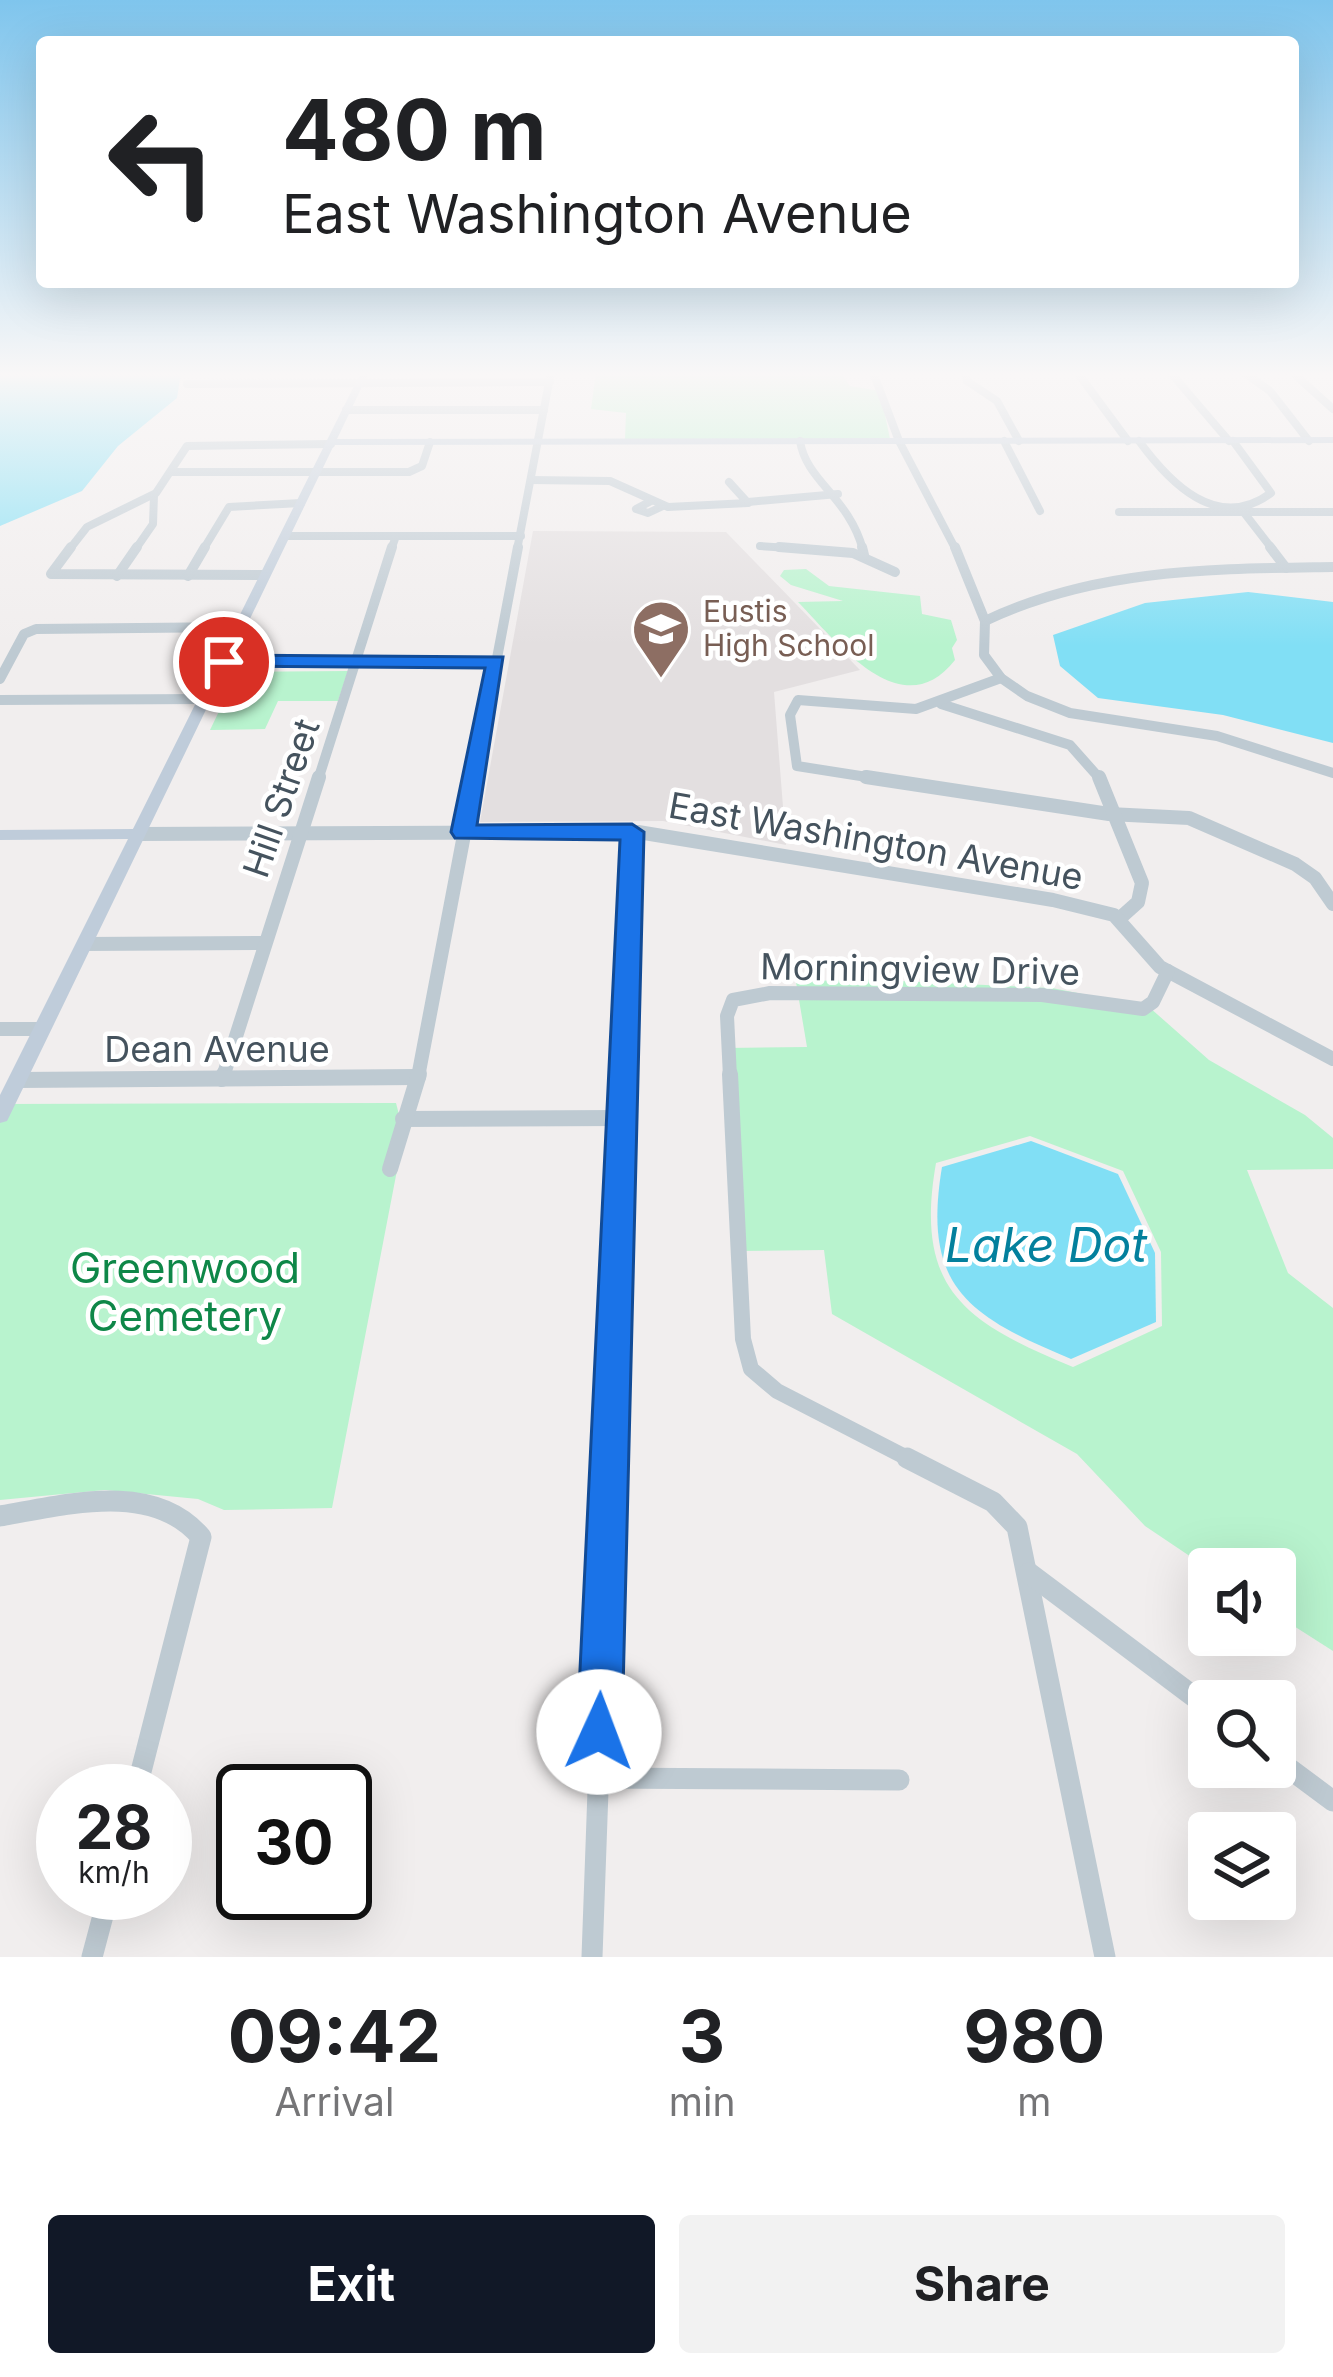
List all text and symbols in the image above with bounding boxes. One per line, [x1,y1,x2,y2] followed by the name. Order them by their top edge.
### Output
[282,79,547,180] text: 480 m
[84,84,240,240] icon: left
[282,181,912,246] text: East Washington Avenue
[703,593,875,663] place label: Eustis High School
[630,598,692,680] school or university icon: Eustis High School
[173,611,275,713] pin
[191,629,257,695] icon: arrive
[233,713,329,883] street label: Hill Street
[665,783,1087,899] street label: East Washington Avenue
[760,944,1080,994] street label: Morningview Drive
[104,1027,330,1071] street label: Dean Avenue
[945,1215,1148,1274] water label: Lake Dot
[70,1242,300,1341] park label: Greenwood Cemetery
[1188,1548,1296,1920] map controls
[1188,1548,1296,1656] button: sound
[536,1669,662,1795] position arrow
[1188,1680,1296,1788] button: search
[216,1764,372,1920] speed limit sign: 30
[76,1791,152,1863] text: 28
[1188,1812,1296,1920] button: layers
[78,1854,150,1890] text: km/h
[228,1992,441,2079] text: 09:42
[679,1992,725,2079] text: 3
[963,1992,1105,2079] text: 980
[274,2078,394,2125] text: Arrival
[669,2078,735,2125] text: min
[1017,2078,1051,2125] text: m
[48,2215,655,2353] button: Exit
[679,2215,1285,2353] button: Share

